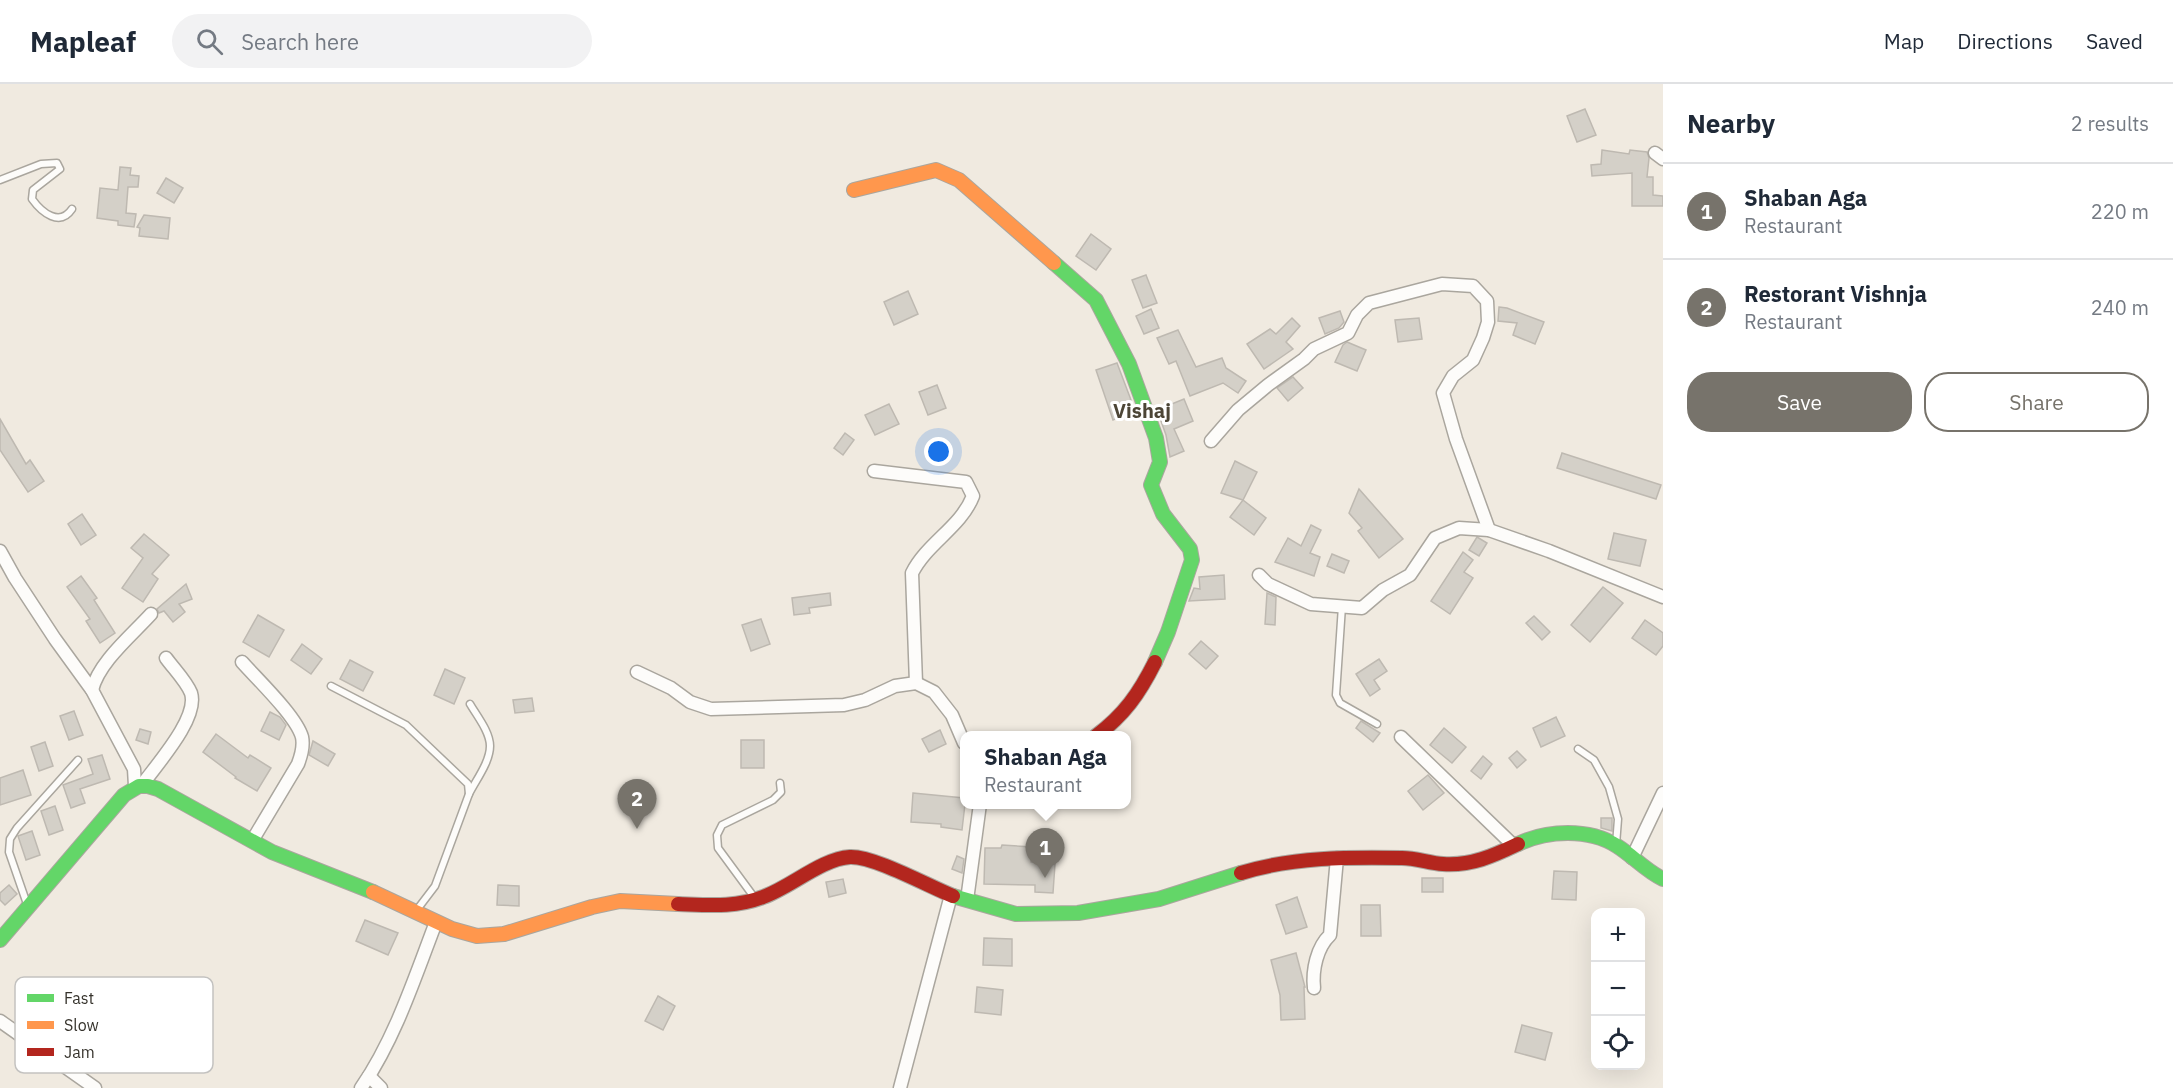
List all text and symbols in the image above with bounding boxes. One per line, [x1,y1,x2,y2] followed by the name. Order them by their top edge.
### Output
[172,14,592,68] search box
[30,23,136,60] text: Mapleaf
[193,25,226,58] icon: search
[241,27,359,56] text: Search here
[1884,27,1924,55] text: Map
[1957,27,2053,55] text: Directions
[2086,27,2143,55] text: Saved
[1687,106,1775,140] text: Nearby
[2071,110,2149,137] text: 2 results
[1744,183,1867,212] text: Shaban Aga
[1701,198,1713,225] text: 1
[2091,198,2149,225] text: 220 m
[1744,212,1842,239] text: Restaurant
[1744,279,1927,308] text: Restorant Vishnja
[1701,294,1713,321] text: 2
[2091,294,2149,321] text: 240 m
[1744,308,1842,335] text: Restaurant
[1687,372,1912,432] button: Save
[1924,372,2149,432] button: Share
[1113,397,1171,424] district label: Vishaj
[924,437,953,466] your location
[960,731,1131,809] popup
[984,742,1107,771] text: Shaban Aga
[984,771,1082,798] text: Restaurant
[618,780,656,829] pin: 2
[1026,828,1064,878] pin: 1
[1591,908,1645,1070] map controls
[1591,908,1645,962] button: +
[1591,962,1645,1016] button: −
[15,977,213,1073] legend
[64,988,94,1008] text: Fast
[64,1015,99,1035] text: Slow
[1591,1016,1645,1070] button: locate
[64,1042,95,1062] text: Jam

